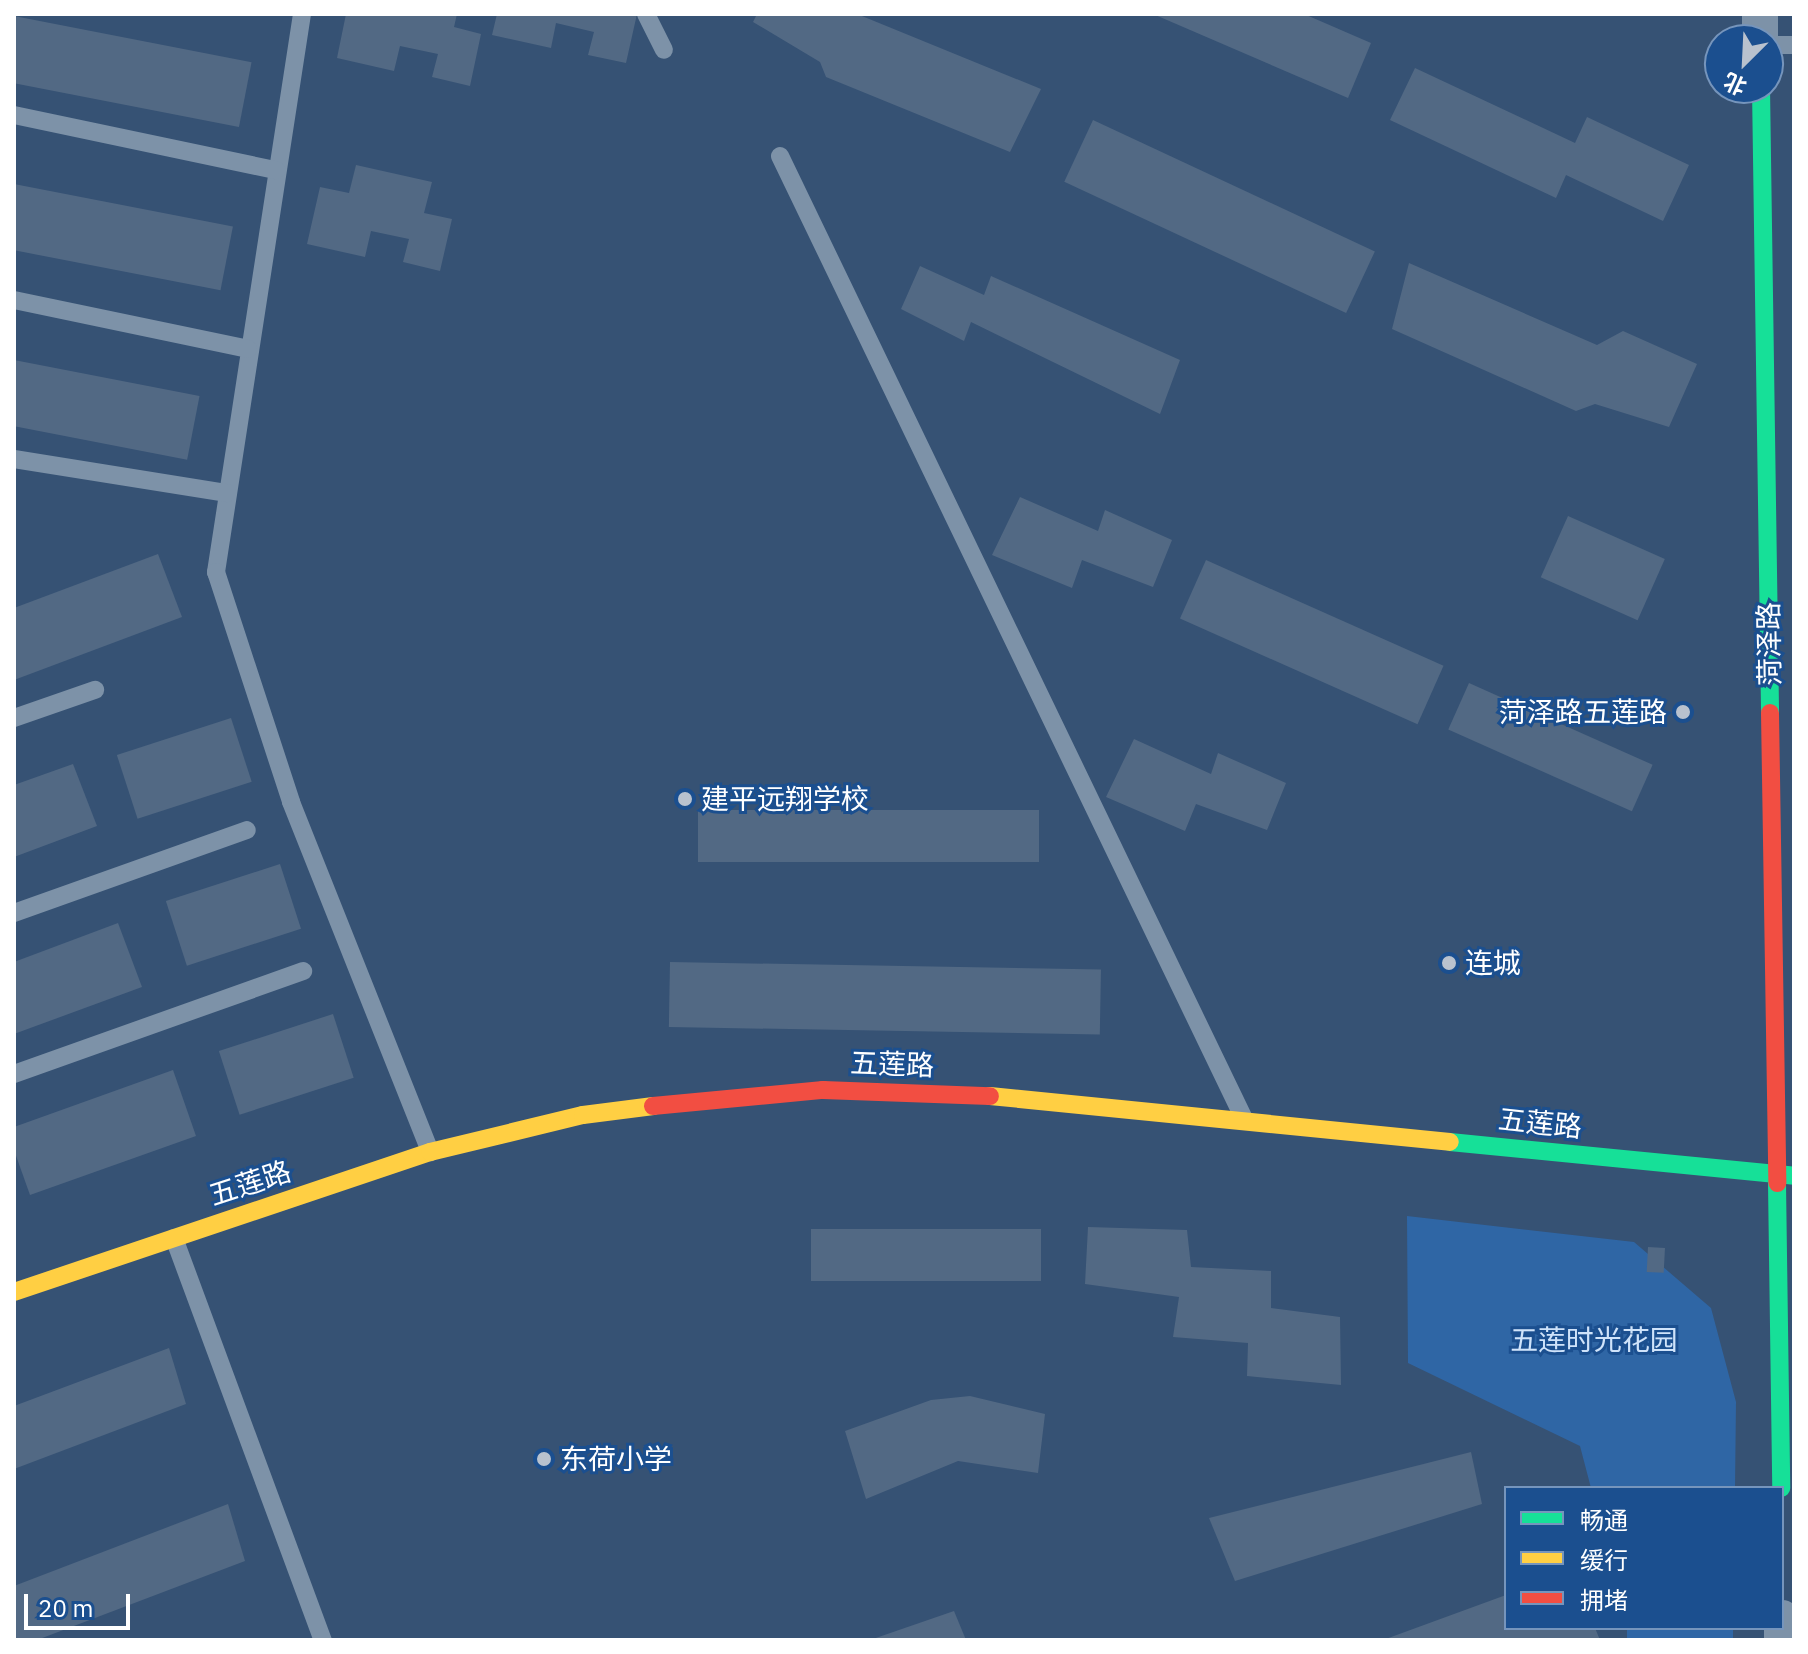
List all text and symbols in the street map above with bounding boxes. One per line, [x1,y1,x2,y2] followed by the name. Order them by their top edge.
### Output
[1704,24,1784,104] north arrow
[1719,67,1751,102] text: 北
[1751,602,1787,686] street label: 菏泽路
[1499,695,1667,729] place label: 菏泽路五莲路
[1674,703,1692,721] marker: 菏泽路五莲路
[701,782,869,816] place label: 建平远翔学校
[676,790,694,808] marker: 建平远翔学校
[1465,946,1521,980] place label: 连城
[1440,954,1458,972] marker: 连城
[849,1046,935,1082] street label: 五莲路
[1496,1102,1584,1144] street label: 五莲路
[205,1154,295,1212] street label: 五莲路
[1510,1323,1678,1357] park label: 五莲时光花园
[560,1442,672,1476] place label: 东荷小学
[535,1450,553,1468] marker: 东荷小学
[1504,1486,1784,1630] legend
[1580,1504,1628,1536] text: 畅通
[1580,1544,1628,1576] text: 缓行
[28,1578,134,1628] scale bar
[1580,1584,1628,1616] text: 拥堵
[38,1592,93,1624] text: 20 m

